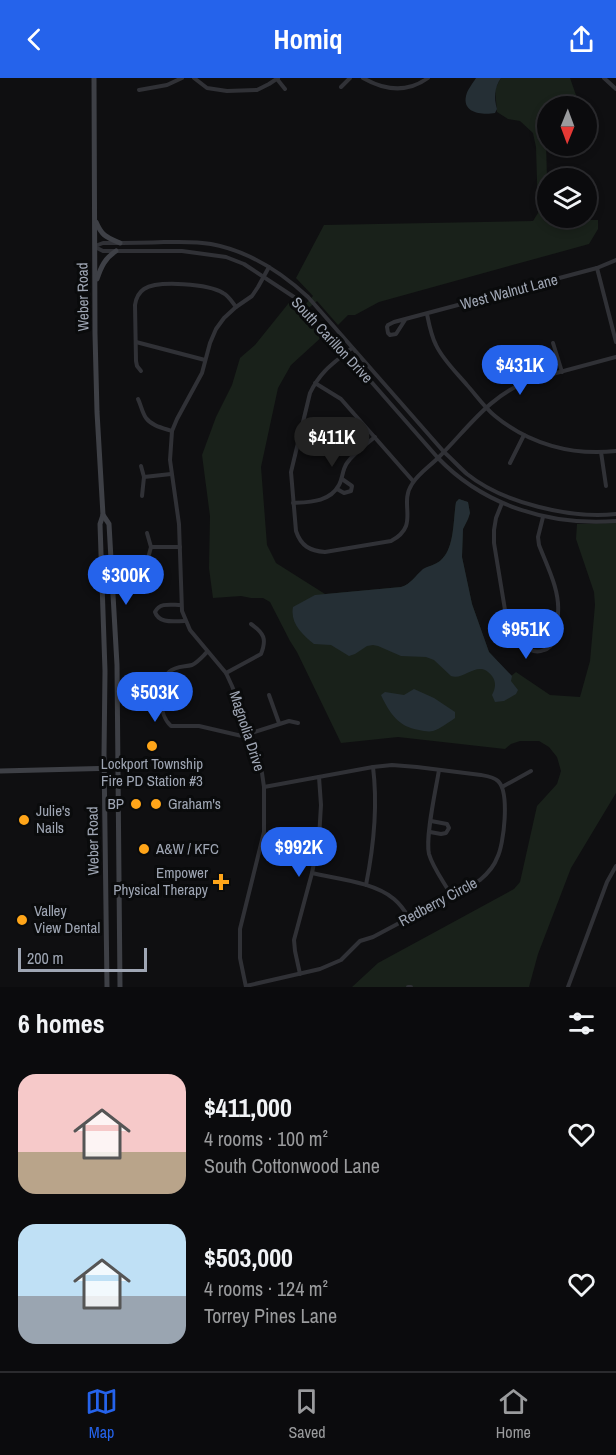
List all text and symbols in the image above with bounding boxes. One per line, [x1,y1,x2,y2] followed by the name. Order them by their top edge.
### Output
[274,21,342,57] text: Homiq
[18,23,51,56] icon: back
[565,23,598,56] icon: share
[537,96,597,156] north arrow
[537,96,597,228] map controls
[537,168,597,228] button: layers
[71,262,94,332] street label: Weber Road
[458,268,560,315] street label: West Walnut Lane
[287,292,378,387] street label: South Carillon Drive
[478,345,562,396] pin: $431K
[496,351,544,378] text: $431K
[290,417,374,468] pin: $411K
[308,423,356,450] text: $411K
[84,555,168,606] pin: $300K
[102,561,150,588] text: $300K
[484,609,568,660] pin: $951K
[502,615,550,642] text: $951K
[113,672,197,723] pin: $503K
[131,678,179,705] text: $503K
[225,688,270,774] street label: Magnolia Drive
[145,739,159,753] marker: Lockport Township Fire PD Station #3
[101,753,203,791] place label: Lockport Township Fire PD Station #3
[108,793,124,814] place label: BP
[168,793,221,814] place label: Graham's
[129,797,143,811] marker: BP
[149,797,163,811] marker: Graham's
[36,800,71,838] place label: Julie's Nails
[81,806,104,876] street label: Weber Road
[17,813,31,827] marker: Julie's Nails
[257,827,341,878] pin: $992K
[275,833,323,860] text: $992K
[155,838,219,859] place label: A&W / KFC
[137,842,151,856] marker: A&W / KFC
[113,862,209,900] place label: Empower Physical Therapy
[395,872,481,931] street label: Redberry Circle
[212,873,230,891] marker: Empower Physical Therapy
[34,900,100,938] place label: Valley View Dental
[15,913,29,927] marker: Valley View Dental
[18,945,147,972] scale bar
[27,947,63,969] text: 200 m
[18,1006,105,1041] text: 6 homes
[565,1007,598,1040] icon: filters
[204,1090,292,1125] text: $411,000
[66,1098,138,1170] icon: home
[565,1118,598,1151] icon: heart
[204,1125,328,1152] text: 4 rooms · 100 m²
[204,1152,380,1179] text: South Cottonwood Lane
[204,1240,293,1275] text: $503,000
[66,1248,138,1320] icon: home
[565,1268,598,1301] icon: heart
[204,1275,328,1302] text: 4 rooms · 124 m²
[204,1302,337,1329] text: Torrey Pines Lane
[85,1385,118,1443] tab: Map
[288,1385,326,1443] tab: Saved
[496,1385,531,1443] tab: Home

